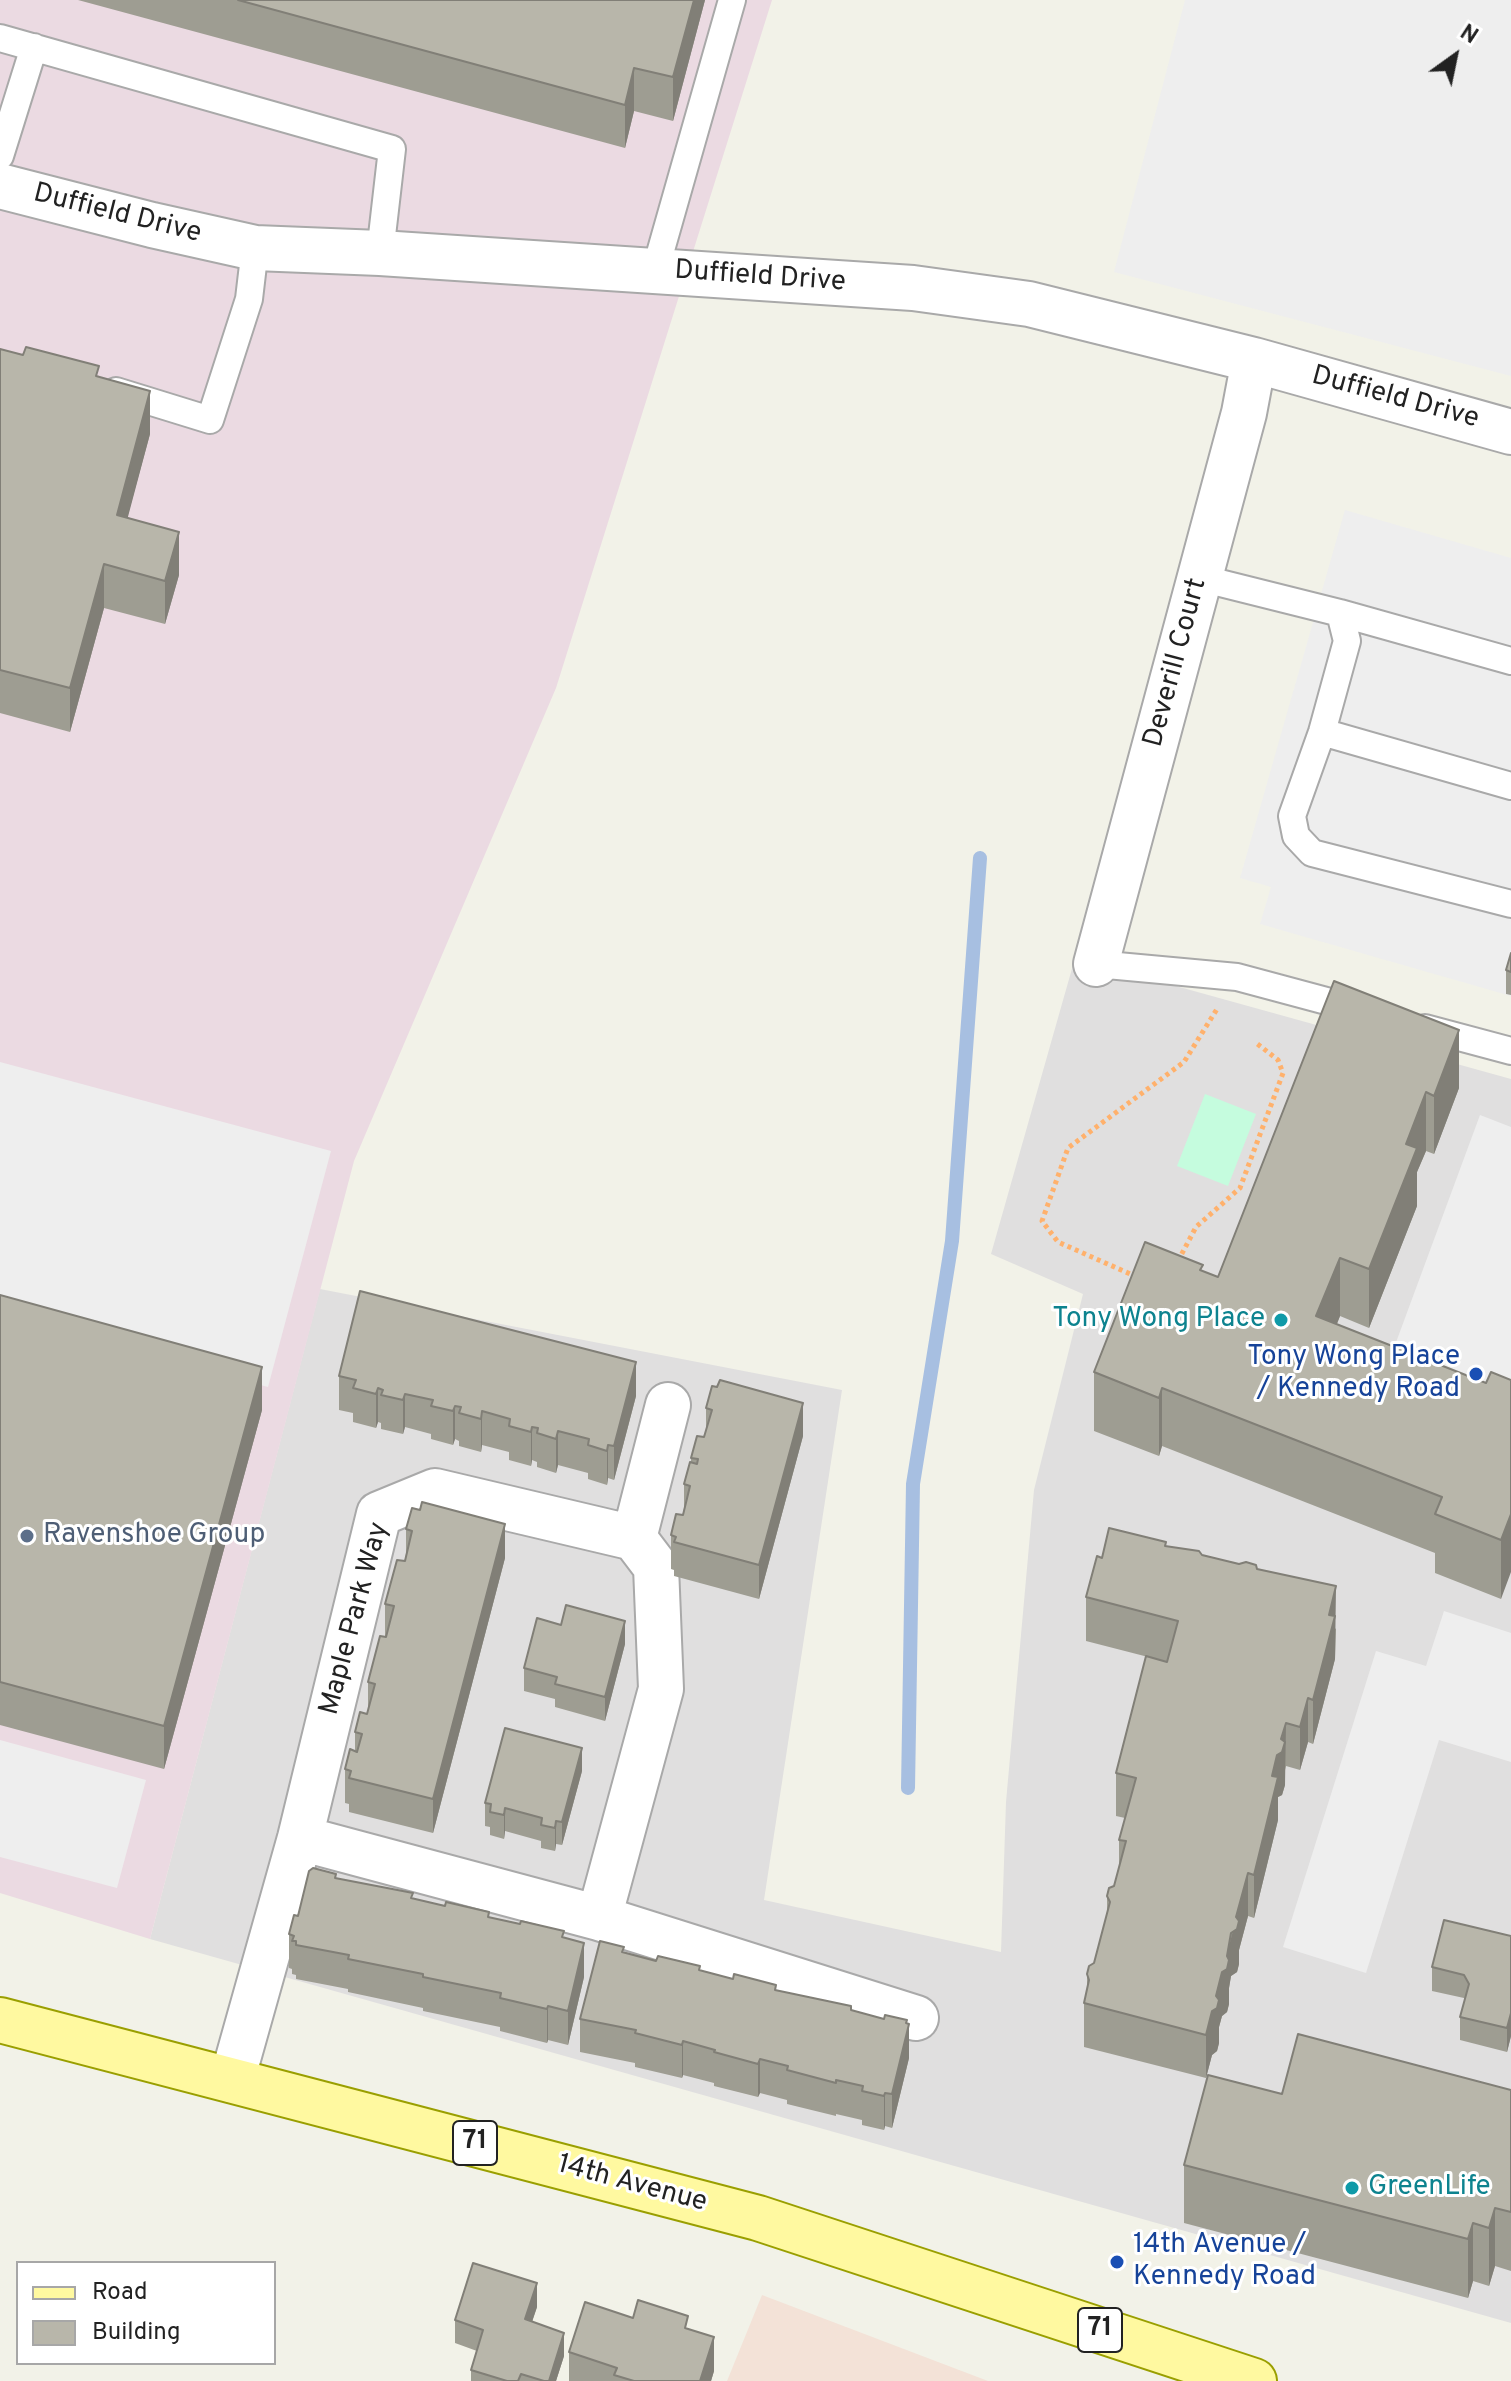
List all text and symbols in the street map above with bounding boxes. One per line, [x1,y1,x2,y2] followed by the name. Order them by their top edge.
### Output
[1415,16,1495,96] north arrow
[1454,20,1482,51] text: N
[30,178,204,252] street label: Duffield Drive
[673,255,847,301] street label: Duffield Drive
[1308,361,1482,437] street label: Duffield Drive
[1138,575,1216,751] street label: Deverill Court
[1052,1303,1265,1337] place label: Tony Wong Place
[1272,1311,1290,1329] marker: Tony Wong Place
[1247,1341,1460,1407] place label: Tony Wong Place / Kennedy Road
[1467,1365,1485,1383] marker: Tony Wong Place / Kennedy Road
[43,1519,265,1553] place label: Ravenshoe Group
[314,1519,398,1719] street label: Maple Park Way
[18,1527,36,1545] marker: Ravenshoe Group
[453,2121,497,2165] road number: 71
[554,2149,710,2221] street label: 14th Avenue
[1368,2171,1491,2205] place label: GreenLife
[1343,2179,1361,2197] marker: GreenLife
[1133,2229,1316,2295] place label: 14th Avenue / Kennedy Road
[1108,2253,1126,2271] marker: 14th Avenue / Kennedy Road
[16,2261,276,2365] legend
[92,2278,148,2308] text: Road
[1078,2308,1122,2352] road number: 71
[92,2318,181,2348] text: Building

